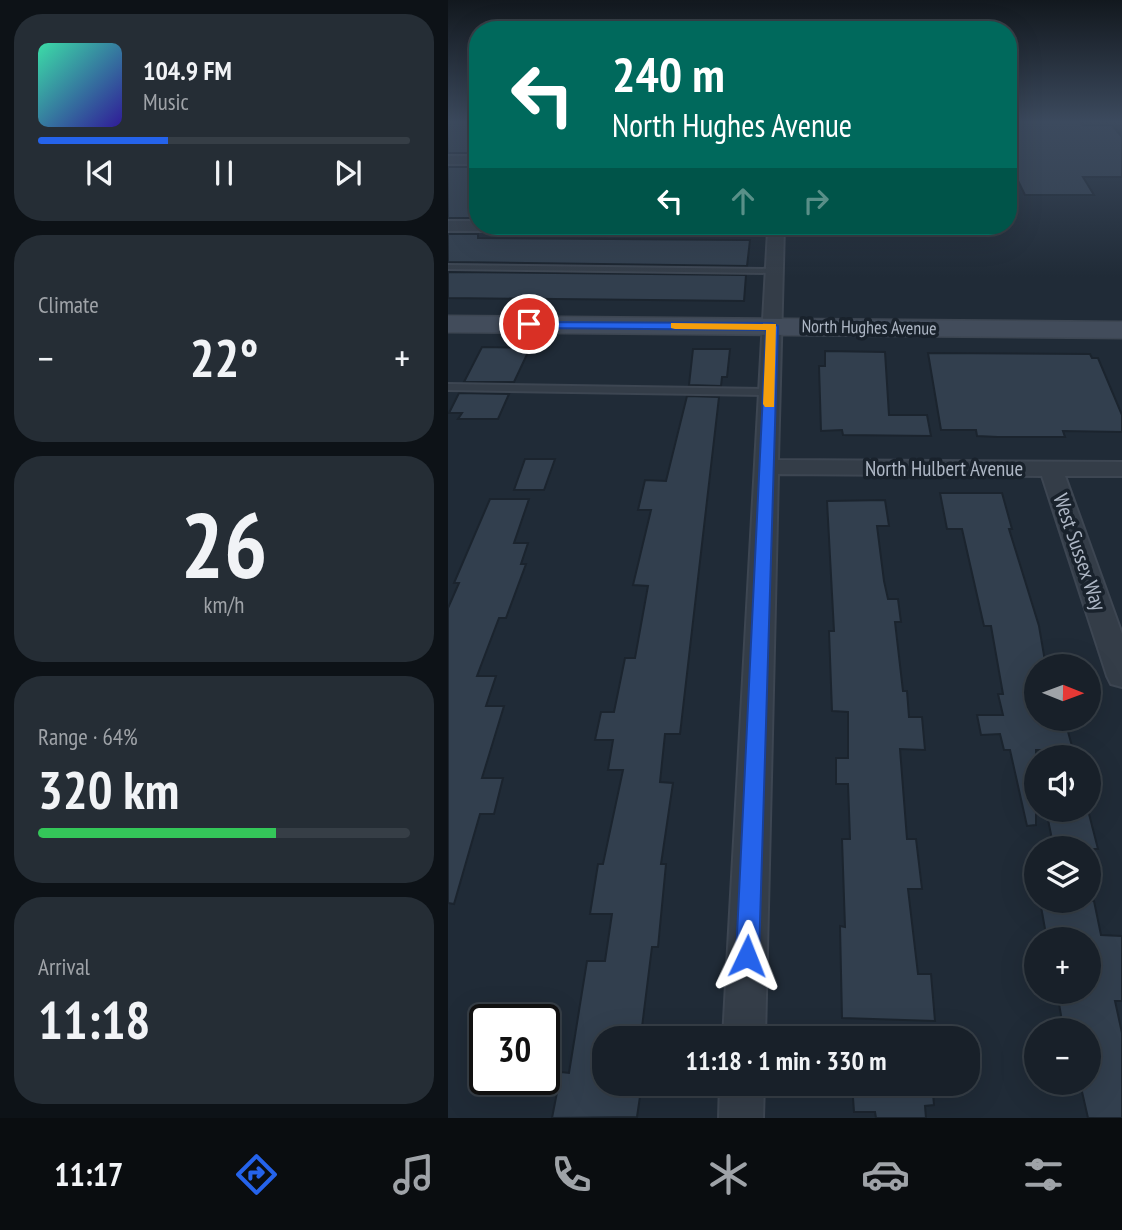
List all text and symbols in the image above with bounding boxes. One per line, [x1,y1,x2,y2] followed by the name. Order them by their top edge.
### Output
[612,42,725,106] text: 240 m
[497,49,588,140] icon: left
[143,54,232,87] text: 104.9 FM
[143,87,189,116] text: Music
[612,104,852,146] text: North Hughes Avenue
[81,154,119,192] icon: previous
[205,154,243,192] icon: pause
[329,154,367,192] icon: next
[651,182,689,220] icon: left
[724,182,762,220] icon: ahead
[797,182,835,220] icon: right
[38,290,99,319] text: Climate
[499,294,559,354] pin
[510,305,548,343] icon: arrive
[801,314,937,340] street label: North Hughes Avenue
[190,324,258,391] text: 22°
[38,333,54,382] text: −
[394,333,410,382] text: +
[865,455,1023,482] street label: North Hulbert Avenue
[181,485,268,603] text: 26
[1047,490,1113,614] street label: West Sussex Way
[204,590,244,619] text: km/h
[1024,654,1101,732] north arrow
[1024,654,1101,1095] map controls
[38,722,138,751] text: Range · 64%
[1024,745,1101,822] button: sound
[38,756,179,823] text: 320 km
[1024,836,1101,913] button: layers
[710,919,784,993] position arrow
[1024,927,1101,1004] button: +
[38,952,90,981] text: Arrival
[38,986,150,1053] text: 11:18
[469,1004,560,1095] speed limit sign: 30
[1024,1018,1101,1095] button: −
[686,1044,886,1077] text: 11:18 · 1 min · 330 m
[232,1150,281,1199] icon: directions
[389,1150,438,1199] icon: music
[547,1150,596,1199] icon: phone
[704,1150,753,1199] icon: climate
[861,1150,910,1199] icon: car
[1019,1150,1068,1199] icon: filters
[54,1153,123,1195] text: 11:17

